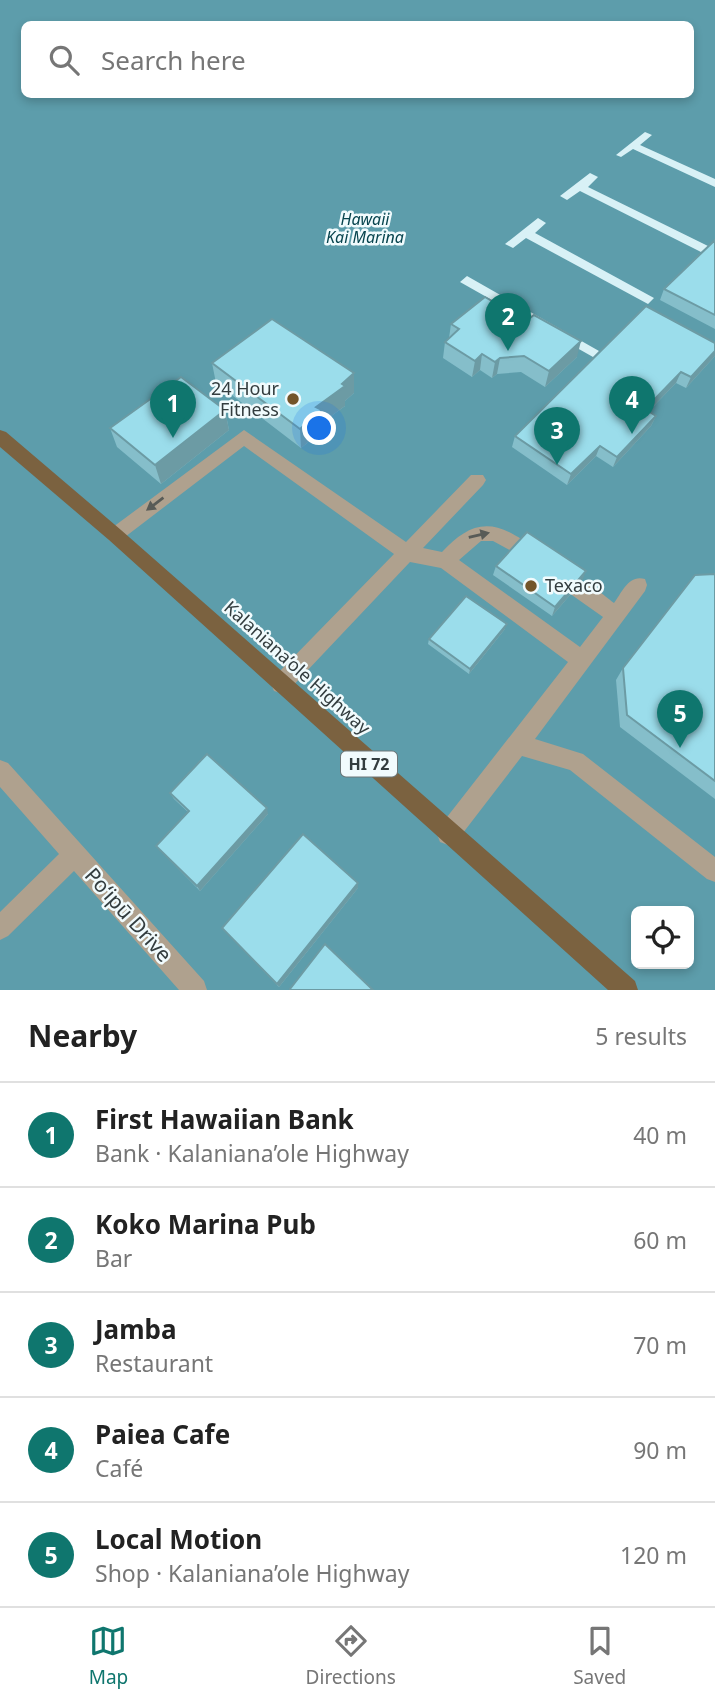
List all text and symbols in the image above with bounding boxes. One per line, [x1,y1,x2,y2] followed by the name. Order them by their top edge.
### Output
[21,21,694,98] search box
[45,41,83,79] icon: search
[101,42,246,78] text: Search here
[326,208,404,248] water label: Hawaii Kai Marina
[485,293,531,351] pin: 2
[211,376,280,421] place label: 24 Hour Fitness
[609,376,655,434] pin: 4
[150,380,196,438] pin: 1
[285,391,301,407] marker: 24 Hour Fitness
[534,407,580,465] pin: 3
[302,411,336,445] your location
[146,497,164,511] one-way arrow
[469,529,491,540] one-way arrow
[545,573,603,597] place label: Texaco
[523,578,539,594] marker: Texaco
[219,595,377,740] street label: Kalaniana’ole Highway
[657,690,703,748] pin: 5
[341,751,397,776] road number: HI 72
[79,861,179,967] street label: Po‘ipū Drive
[631,906,694,969] map controls
[631,906,694,969] button: locate
[28,1015,137,1056] text: Nearby
[595,1020,687,1052] text: 5 results
[95,1101,354,1137] text: First Hawaiian Bank
[44,1119,58,1151] text: 1
[633,1119,687,1151] text: 40 m
[95,1137,409,1169] text: Bank · Kalaniana’ole Highway
[95,1206,316,1242] text: Koko Marina Pub
[44,1224,58,1256] text: 2
[633,1224,687,1256] text: 60 m
[95,1242,132,1274] text: Bar
[95,1311,177,1347] text: Jamba
[44,1329,58,1361] text: 3
[633,1329,687,1361] text: 70 m
[95,1347,213,1379] text: Restaurant
[95,1416,230,1452] text: Paiea Cafe
[44,1434,58,1466] text: 4
[633,1434,687,1466] text: 90 m
[95,1452,143,1484] text: Café
[95,1521,262,1557] text: Local Motion
[44,1539,58,1571] text: 5
[620,1539,687,1571] text: 120 m
[95,1557,409,1589] text: Shop · Kalaniana’ole Highway
[89,1622,128,1690] tab: Map
[306,1622,396,1690] tab: Directions
[573,1622,626,1690] tab: Saved

